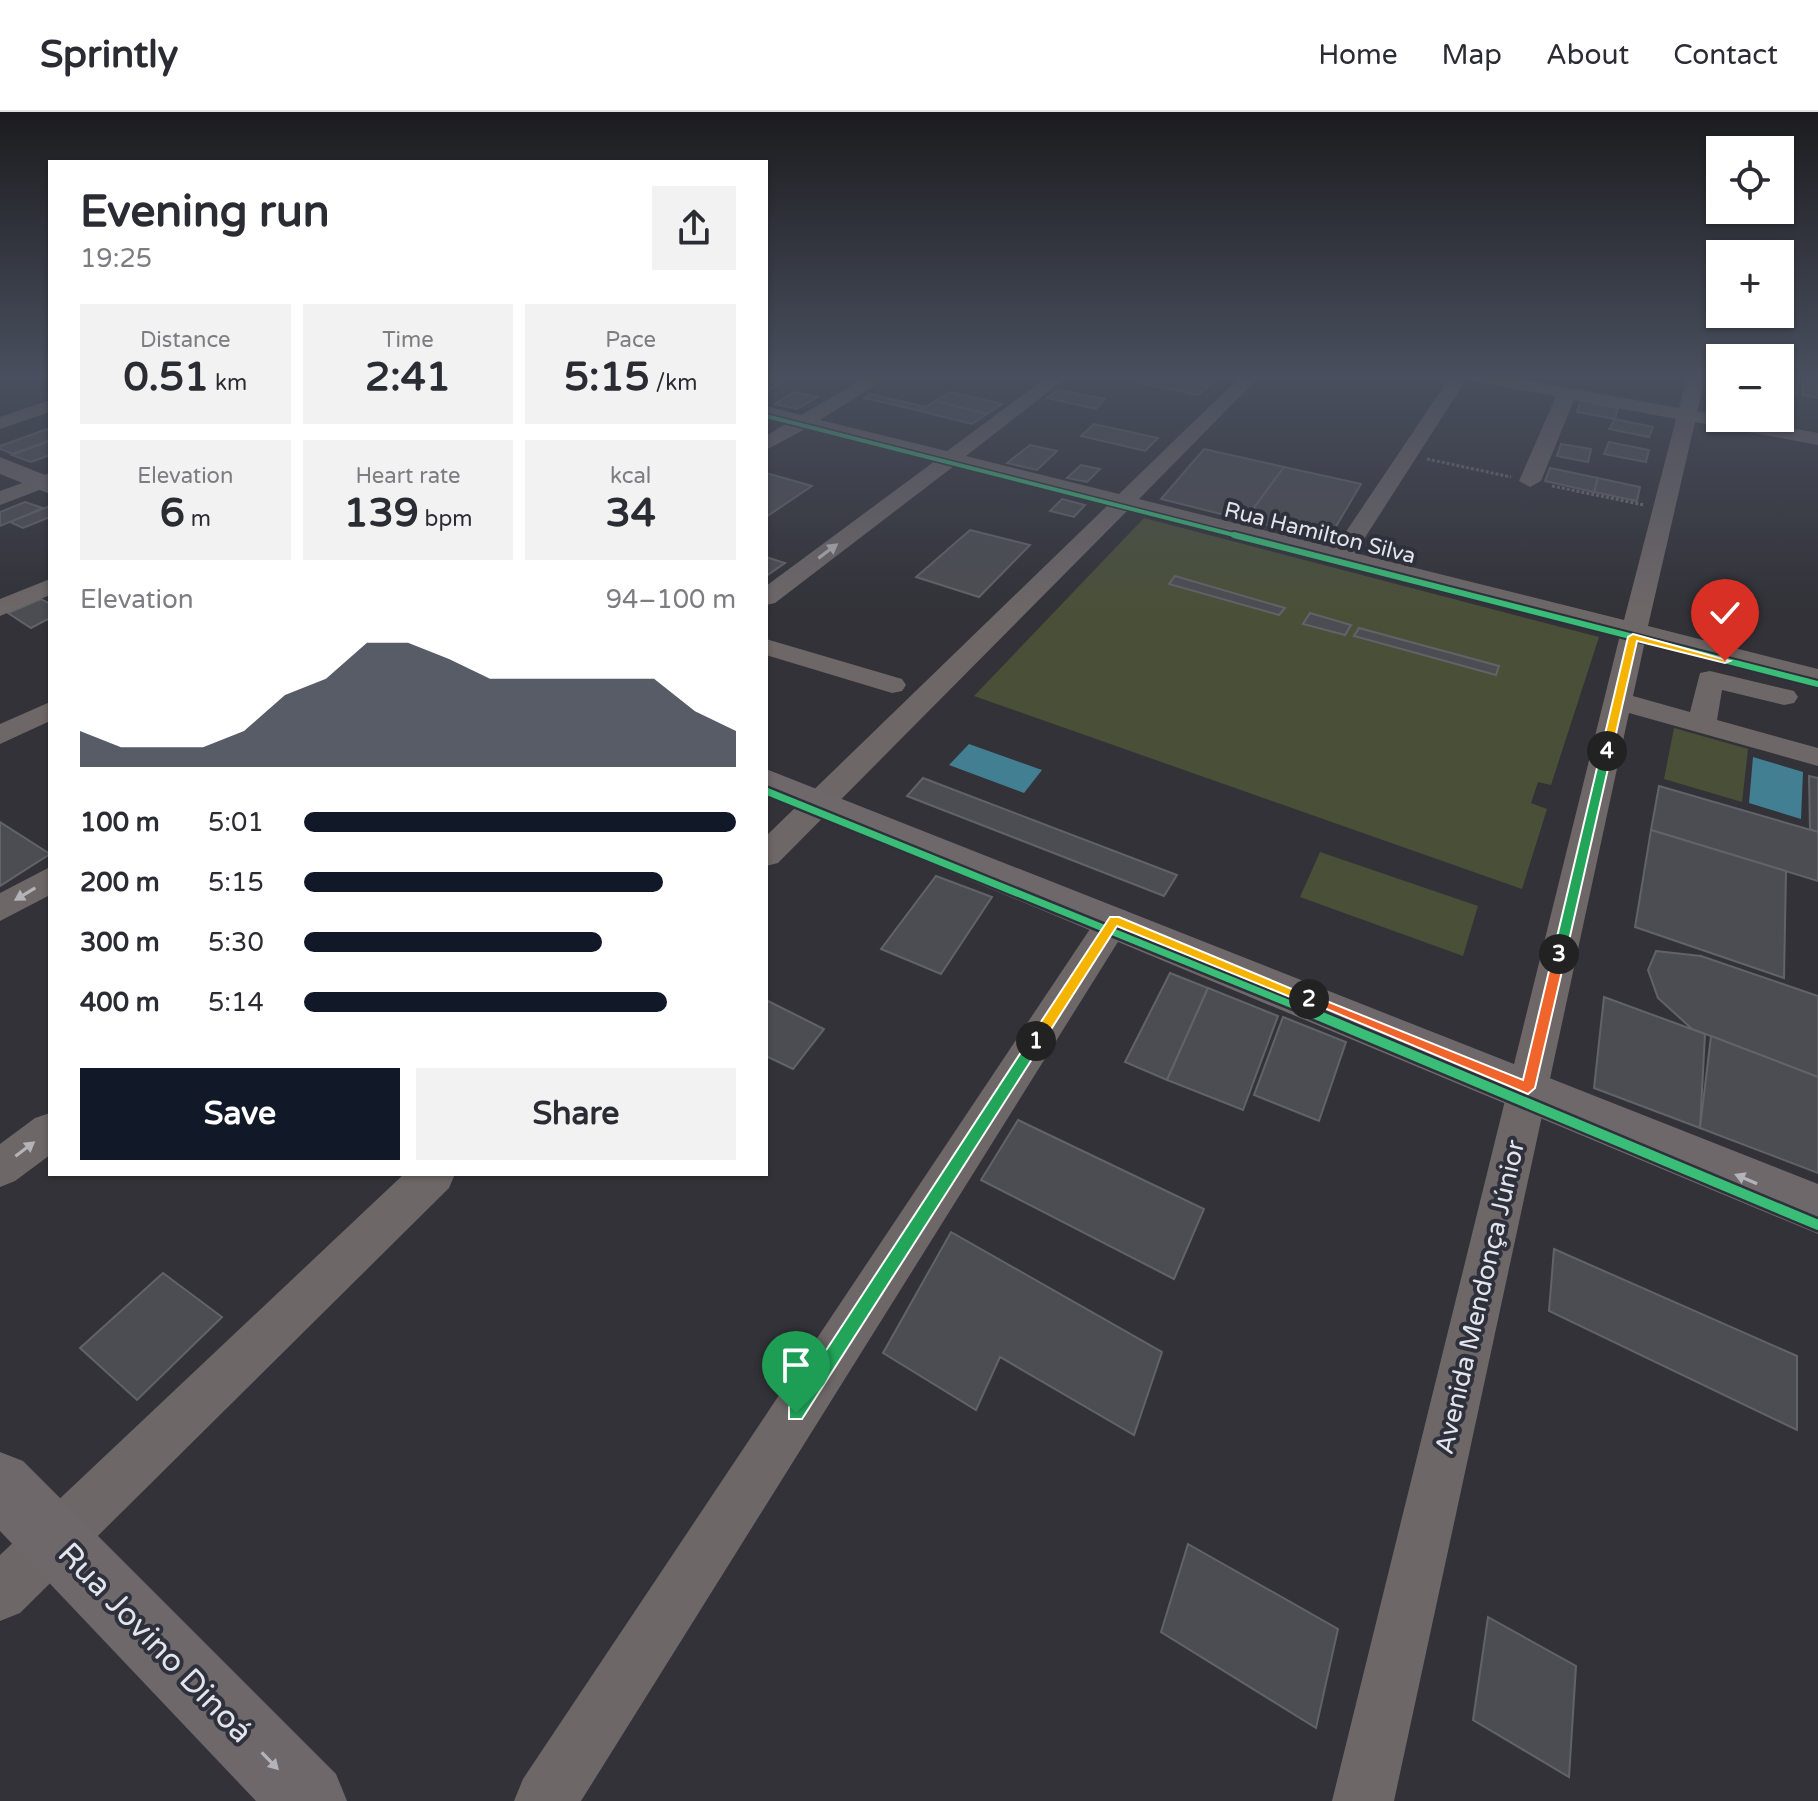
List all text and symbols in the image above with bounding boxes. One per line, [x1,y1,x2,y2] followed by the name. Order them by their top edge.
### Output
[40,32,178,78] text: Sprintly
[1318,38,1398,72] text: Home
[1442,38,1502,72] text: Map
[1546,38,1629,72] text: About
[1673,38,1778,72] text: Contact
[1706,136,1794,432] map controls
[1706,136,1794,224] button: locate
[80,186,329,239] text: Evening run
[652,186,736,270] button: share
[1706,240,1794,328] button: +
[80,243,152,274] text: 19:25
[140,327,231,353] text: Distance
[382,327,434,353] text: Time
[605,327,656,353] text: Pace
[1706,344,1794,432] button: −
[123,353,209,401] text: 0.51
[365,353,451,401] text: 2:41
[564,353,650,401] text: 5:15
[209,370,247,396] text: km
[650,370,697,396] text: /km
[137,463,233,489] text: Elevation
[356,463,460,489] text: Heart rate
[610,463,651,489] text: kcal
[160,489,185,537] text: 6
[343,489,419,537] text: 139
[606,489,656,537] text: 34
[1222,497,1418,569] street label: Rua Hamilton Silva
[185,506,211,532] text: m
[419,506,473,532] text: bpm
[818,543,839,559] one-way arrow
[1691,579,1759,661] pin
[80,584,194,615] text: Elevation
[606,584,736,615] text: 94–100 m
[1703,591,1747,635] icon: check
[1587,731,1627,771] pin: 4
[1600,738,1614,764] text: 4
[80,807,160,838] text: 100 m
[208,807,264,838] text: 5:01
[80,867,160,898] text: 200 m
[208,867,264,898] text: 5:15
[14,887,36,901] one-way arrow
[80,927,160,958] text: 300 m
[208,927,264,958] text: 5:30
[1539,934,1579,974] pin: 3
[1552,941,1566,967] text: 3
[1289,979,1329,1019] pin: 2
[1302,986,1316,1012] text: 2
[80,987,160,1018] text: 400 m
[208,987,264,1018] text: 5:14
[1016,1021,1056,1061] pin: 1
[1029,1028,1043,1054] text: 1
[80,1068,400,1160] button: Save
[416,1068,736,1160] button: Share
[1429,1137,1531,1457] street label: Avenida Mendonça Júnior
[15,1142,35,1158] one-way arrow
[1734,1172,1758,1185] one-way arrow
[762,1331,830,1413] pin
[774,1343,818,1387] icon: arrive
[50,1535,260,1751] street label: Rua Jovino Dinoá
[260,1751,278,1770] one-way arrow

